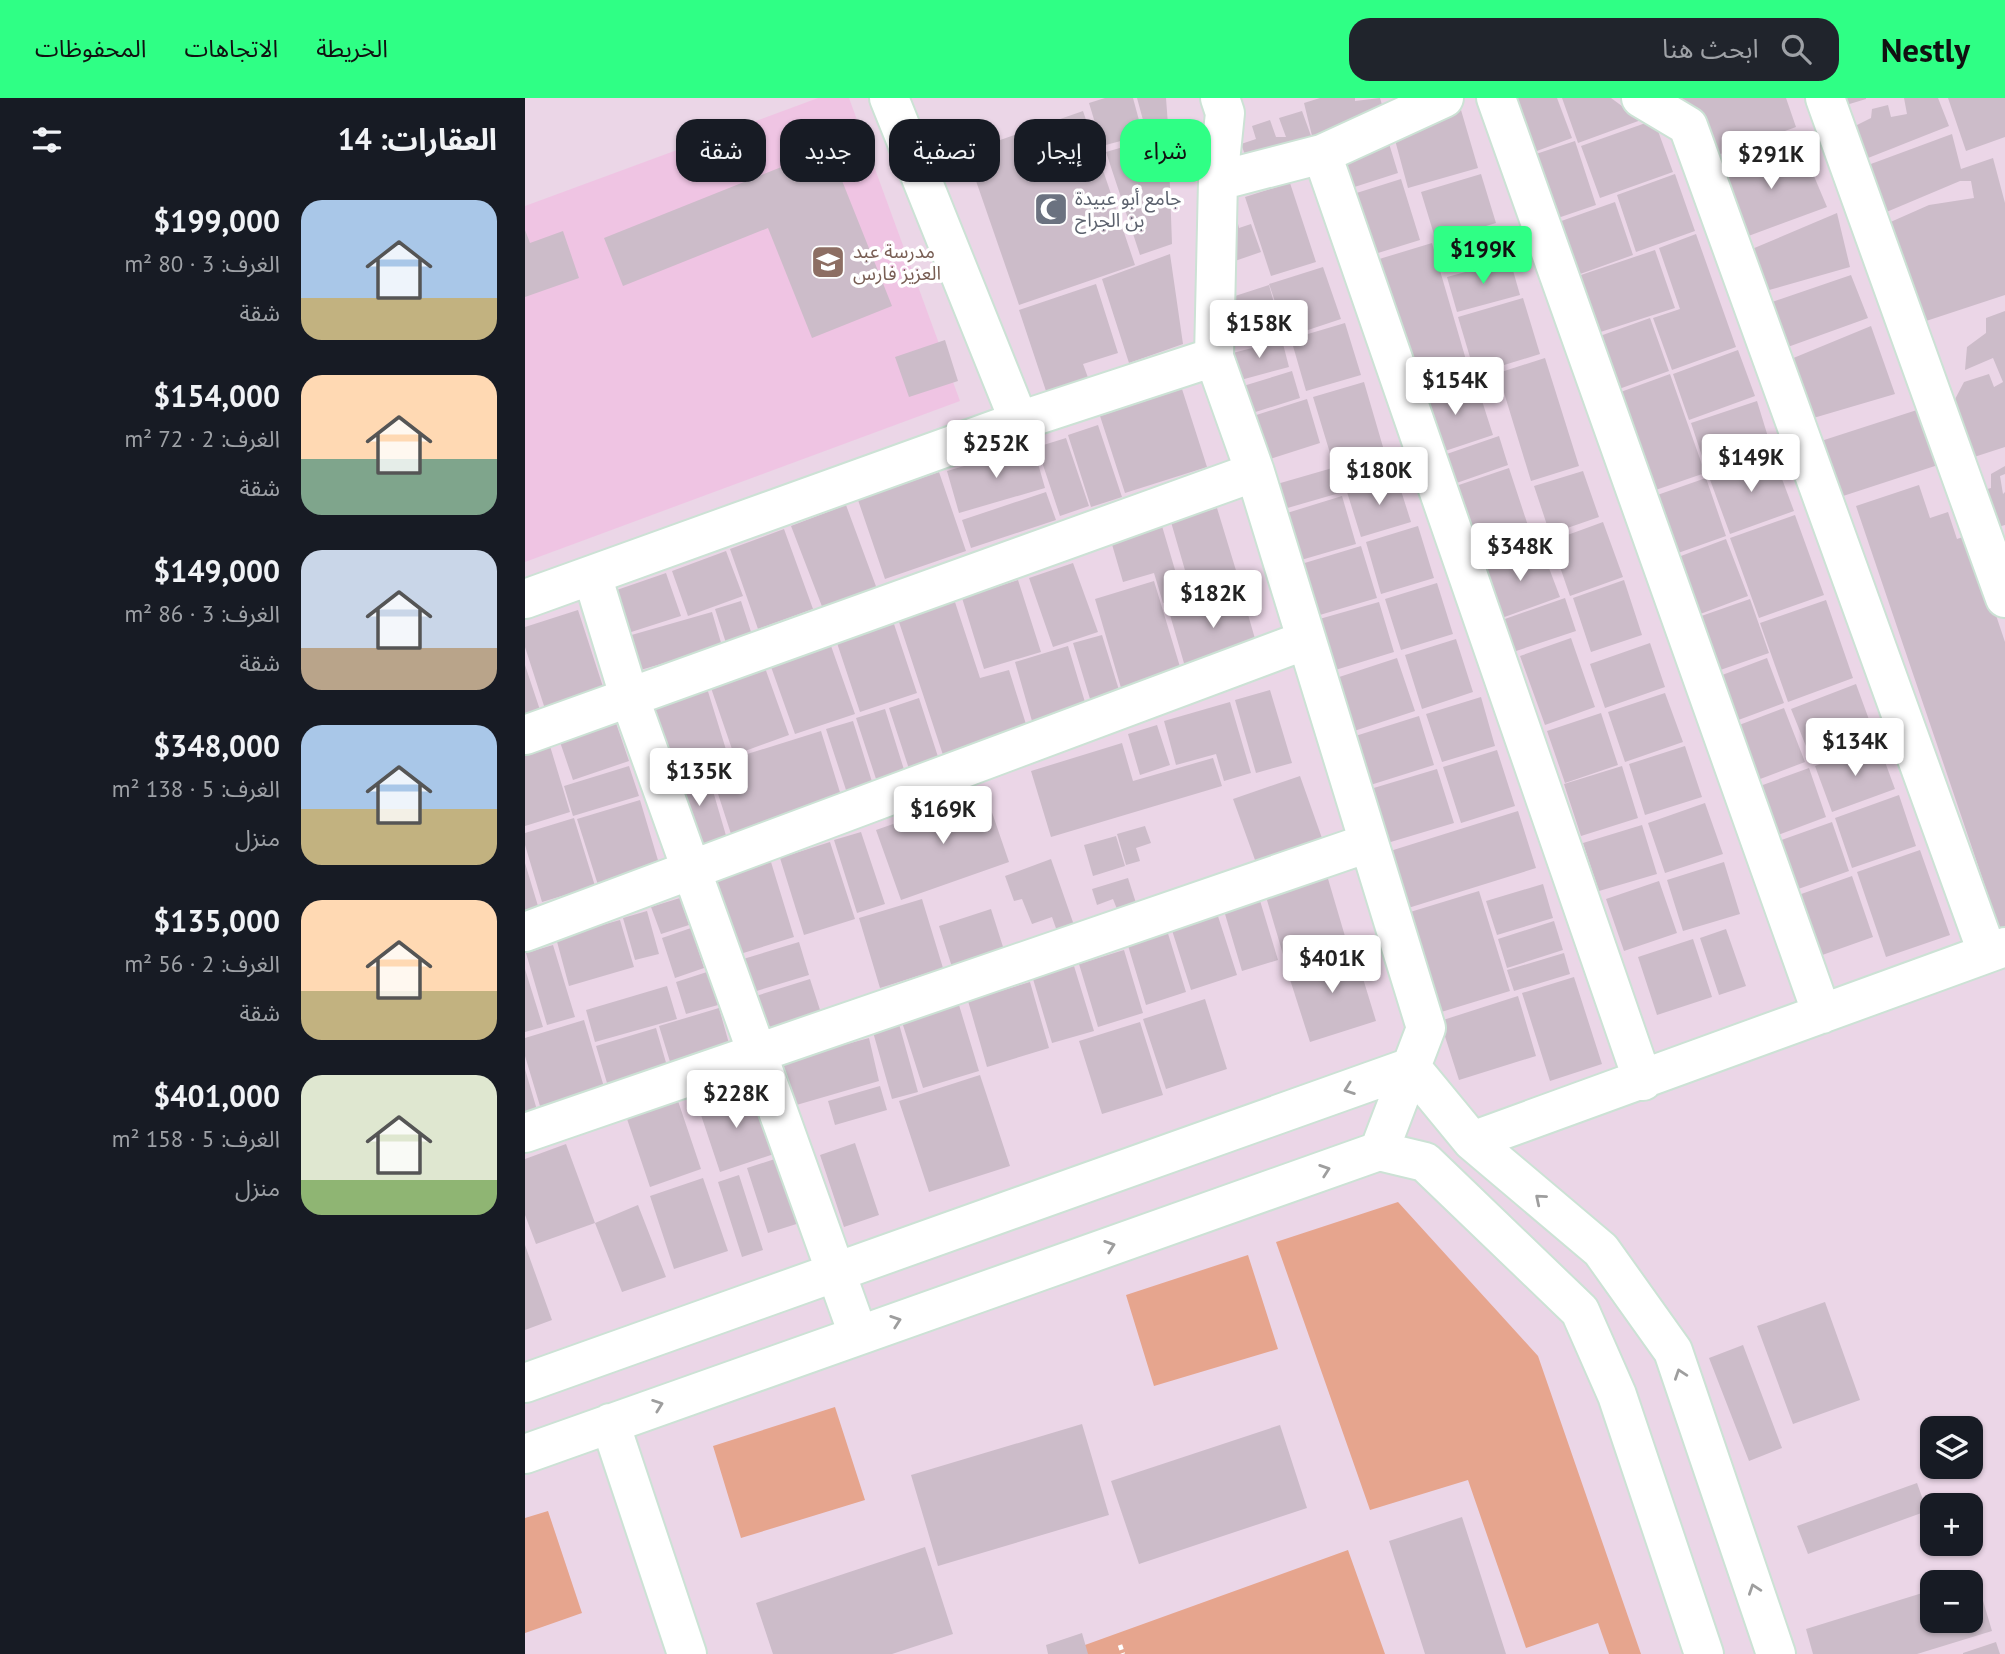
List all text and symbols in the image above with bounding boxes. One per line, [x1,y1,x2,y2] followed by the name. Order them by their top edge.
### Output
[1349,18,1839,81] search box
[1881,28,1970,71] text: Nestly
[1777,30,1815,68] icon: search
[1662,32,1759,65] text: ابحث هنا
[35,33,146,64] text: المحفوظات
[184,33,278,64] text: الاتجاهات
[316,33,388,64] text: الخريطة
[338,119,497,158] text: العقارات: 14
[676,119,766,182] chip: شقة
[780,119,875,182] chip: جديد
[889,119,1000,182] chip: تصفية
[1014,119,1106,182] chip: إيجار
[1120,119,1211,182] chip: شراء
[28,121,66,159] icon: filters
[1722,132,1820,191] pin: $291K
[1738,139,1804,168] text: $291K
[1075,186,1181,234] place label: جامع أبو عبيدة بن الجراح
[1032,190,1070,228] mosque icon: جامع أبو عبيدة بن الجراح
[153,201,280,240] text: $199,000
[1434,226,1532,286] pin: $199K
[357,228,441,312] icon: home
[1450,234,1516,263] text: $199K
[853,239,941,285] place label: مدرسة عبد العزيز فارس
[809,243,847,281] school or university icon: مدرسة عبد العزيز فارس
[124,249,280,278] text: الغرف: 3 · 80 m²
[239,298,280,327] text: شقة
[1210,300,1308,360] pin: $158K
[1226,308,1292,337] text: $158K
[1406,358,1504,417] pin: $154K
[1422,365,1488,394] text: $154K
[153,376,280,415] text: $154,000
[357,403,441,487] icon: home
[947,420,1045,480] pin: $252K
[124,424,280,453] text: الغرف: 2 · 72 m²
[963,428,1029,457] text: $252K
[1702,434,1800,494] pin: $149K
[1718,442,1784,471] text: $149K
[1330,448,1428,507] pin: $180K
[1346,455,1412,484] text: $180K
[239,473,280,502] text: شقة
[1471,524,1569,583] pin: $348K
[1487,531,1553,560] text: $348K
[153,551,280,590] text: $149,000
[1164,570,1262,630] pin: $182K
[357,578,441,662] icon: home
[1180,578,1246,607] text: $182K
[124,599,280,628] text: الغرف: 3 · 86 m²
[239,648,280,677] text: شقة
[1806,718,1904,778] pin: $134K
[153,726,280,765] text: $348,000
[1822,726,1888,755] text: $134K
[650,748,748,808] pin: $135K
[357,753,441,837] icon: home
[666,756,732,785] text: $135K
[112,774,280,803] text: الغرف: 5 · 138 m²
[894,786,992,846] pin: $169K
[910,794,976,823] text: $169K
[235,823,280,852] text: منزل
[153,901,280,940] text: $135,000
[357,928,441,1012] icon: home
[1283,936,1381,995] pin: $401K
[1299,943,1365,972] text: $401K
[124,949,280,978] text: الغرف: 2 · 56 m²
[239,998,280,1027] text: شقة
[687,1070,785,1130] pin: $228K
[153,1076,280,1115] text: $401,000
[703,1078,769,1107] text: $228K
[1343,1081,1355,1095] one-way arrow
[357,1103,441,1187] icon: home
[112,1124,280,1153] text: الغرف: 5 · 158 m²
[1318,1164,1331,1178] one-way arrow
[235,1173,280,1202] text: منزل
[1536,1195,1549,1207] one-way arrow
[1104,1240,1116,1254] one-way arrow
[889,1315,901,1329] one-way arrow
[1674,1369,1688,1381] one-way arrow
[652,1400,664,1414] one-way arrow
[1920,1416,1983,1633] map controls
[1920,1416,1983,1479] button: layers
[1920,1493,1983,1556] button: +
[1920,1570,1983,1633] button: −
[1748,1584,1762,1596] one-way arrow

